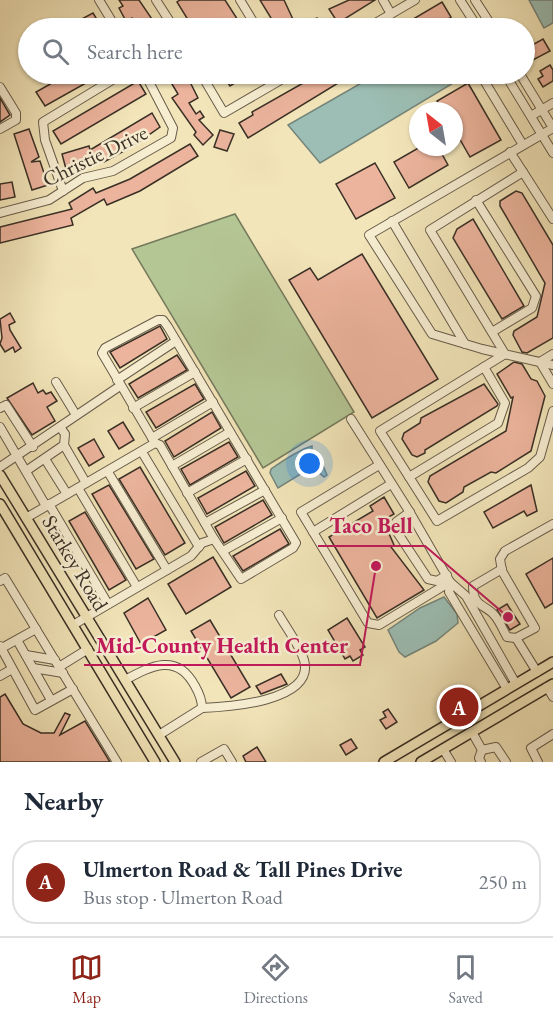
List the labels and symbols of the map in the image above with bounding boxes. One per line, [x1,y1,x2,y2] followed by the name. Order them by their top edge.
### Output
[409,102,463,156] north arrow
[38,119,152,193] street label: Christie Drive
[295,449,324,478] your location
[318,506,425,546] callout: Taco Bell
[36,510,115,616] street label: Starkey Road
[329,511,413,540] text: Taco Bell
[84,625,360,665] callout: Mid-County Health Center
[96,631,349,660] text: Mid-County Health Center
[440,684,478,730] pin: A

